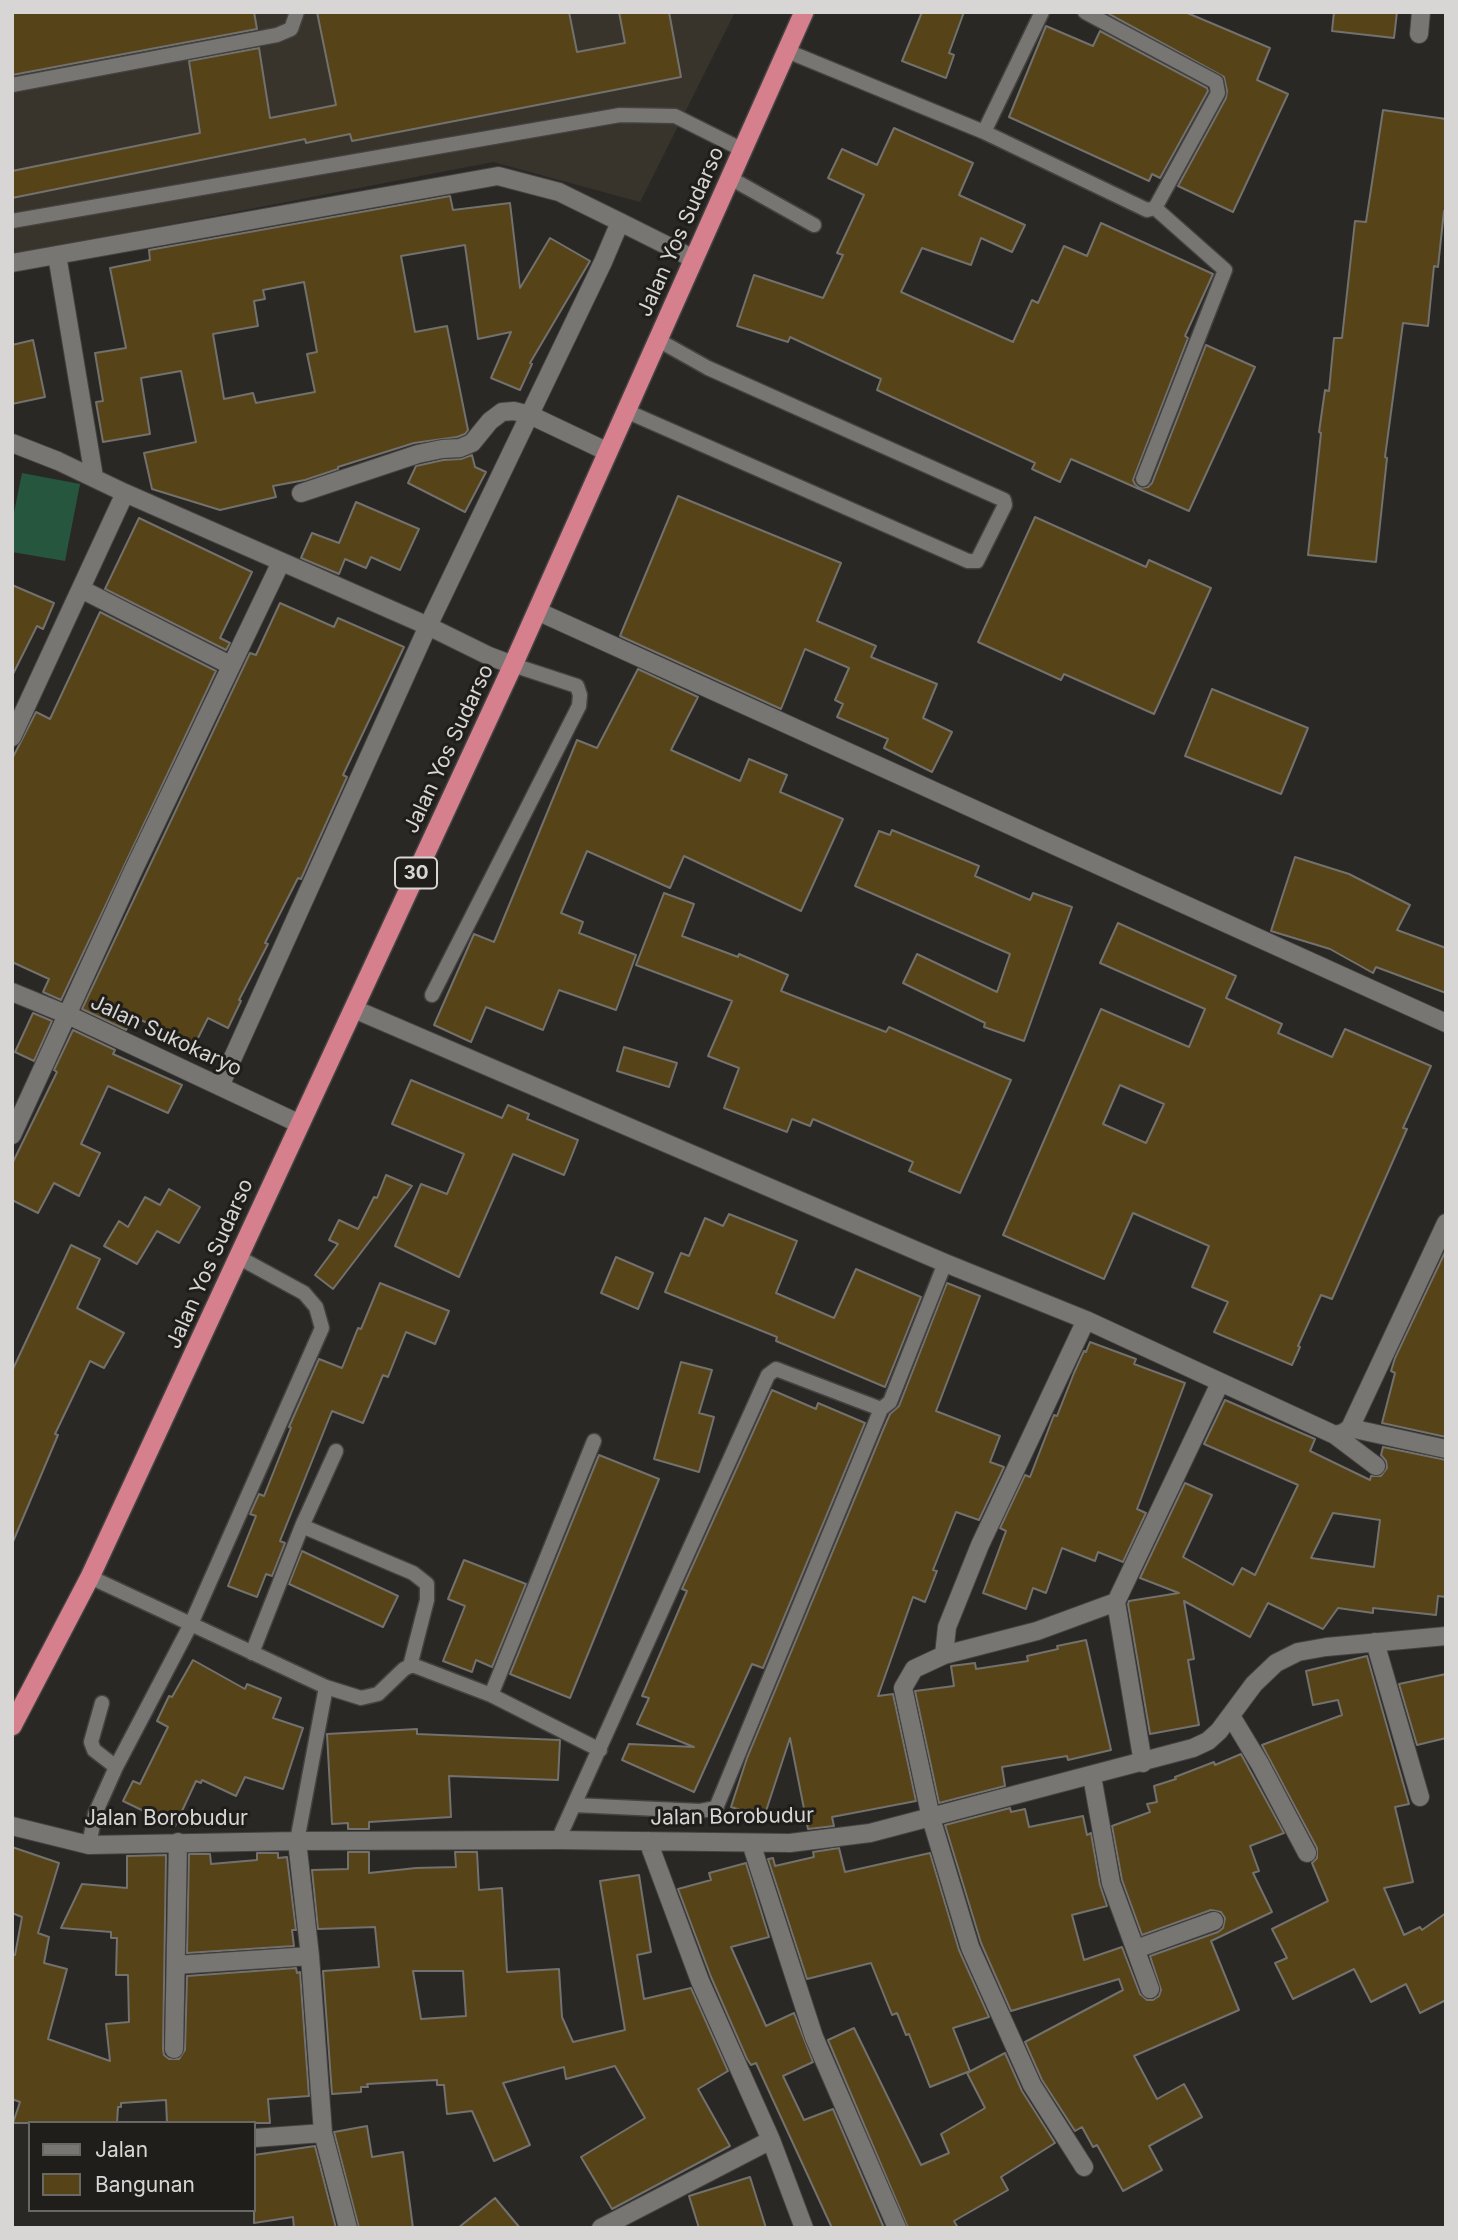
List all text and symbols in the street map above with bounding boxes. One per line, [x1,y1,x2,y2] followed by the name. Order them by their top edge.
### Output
[632,143,730,321] street label: Jalan Yos Sudarso
[399,661,499,837] street label: Jalan Yos Sudarso
[395,858,437,888] road number: 30
[86,990,246,1082] street label: Jalan Sukokaryo
[161,1175,259,1353] street label: Jalan Yos Sudarso
[650,1803,814,1831] street label: Jalan Borobudur
[84,1806,248,1832] street label: Jalan Borobudur
[28,2121,256,2212] legend
[95,2137,148,2162] text: Jalan
[95,2172,195,2197] text: Bangunan

